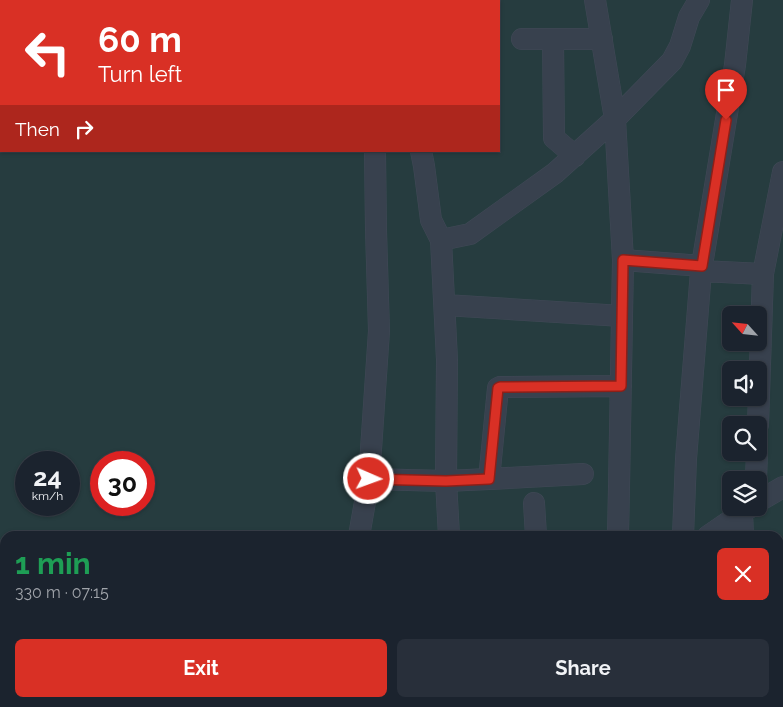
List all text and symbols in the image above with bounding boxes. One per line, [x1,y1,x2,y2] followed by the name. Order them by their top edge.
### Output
[98,19,182,60] text: 60 m
[15,20,80,85] icon: left
[98,61,182,87] text: Turn left
[705,69,747,120] pin
[712,76,740,104] icon: arrive
[70,115,98,143] icon: right
[15,118,60,140] text: Then
[722,306,768,351] north arrow
[722,306,767,516] map controls
[722,361,767,406] button: sound
[722,416,767,461] button: search
[90,451,155,516] speed limit sign: 30
[342,452,394,504] position arrow
[33,462,62,492] text: 24
[722,471,767,516] button: layers
[32,489,63,503] text: km/h
[15,546,91,581] text: 1 min
[717,548,769,600] button: close
[15,583,109,602] text: 330 m · 07:15
[15,639,387,697] button: Exit
[397,639,769,697] button: Share

